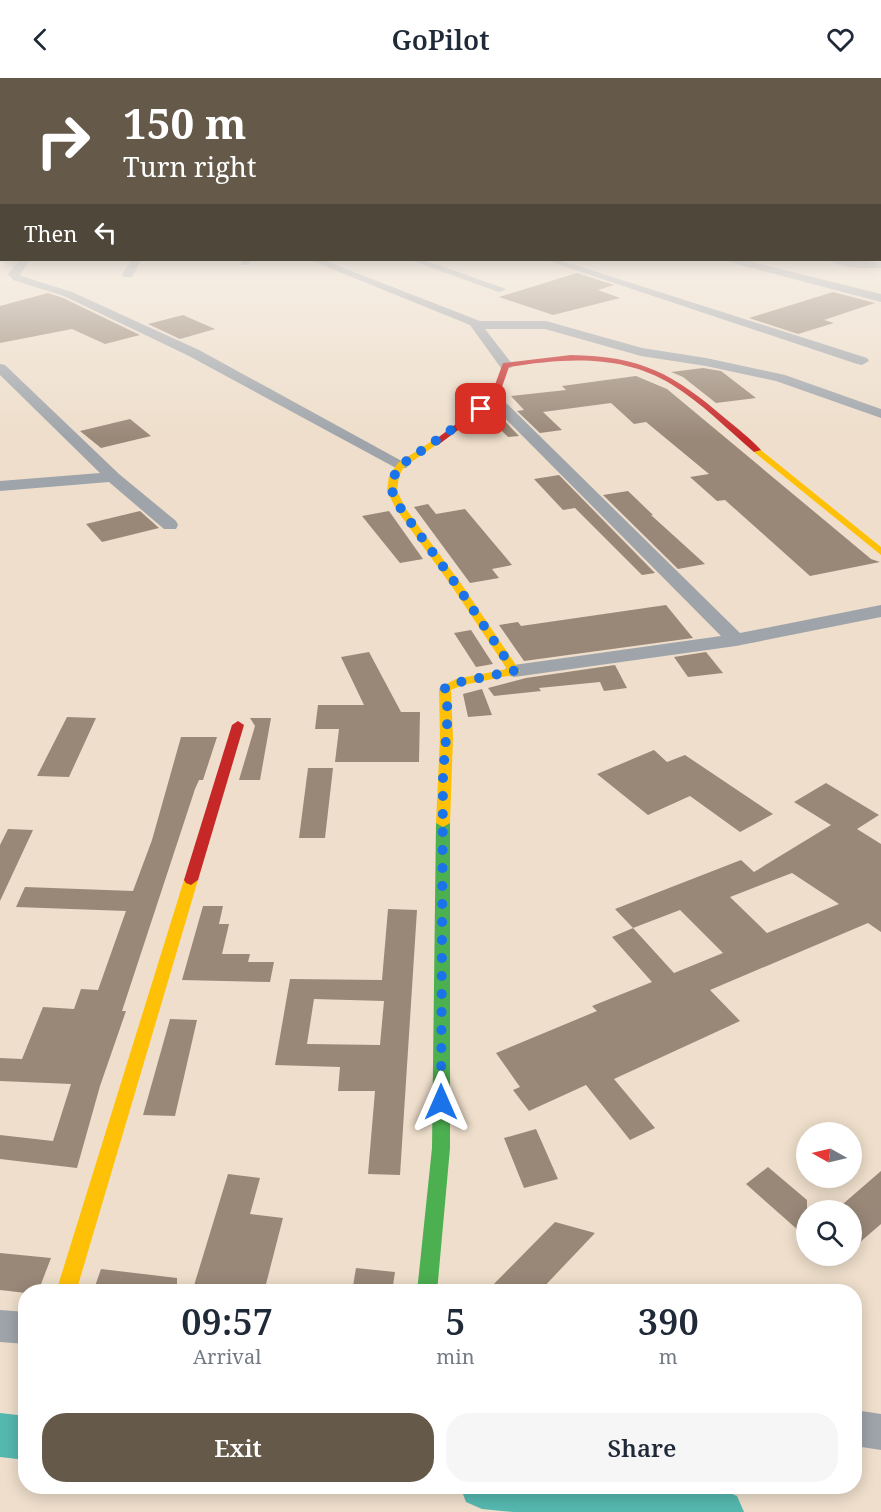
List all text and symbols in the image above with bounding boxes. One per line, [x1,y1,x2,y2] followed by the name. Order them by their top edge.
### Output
[391,21,490,58] text: GoPilot
[24,23,57,56] icon: back
[824,23,857,56] icon: heart
[123,94,247,151] text: 150 m
[24,102,102,180] icon: right
[123,148,256,185] text: Turn right
[89,216,122,249] icon: left
[24,218,77,248] text: Then
[455,383,506,434] pin
[464,392,497,425] icon: arrive
[409,1070,473,1134] position arrow
[796,1122,862,1188] north arrow
[796,1122,862,1266] map controls
[796,1200,862,1266] button: search
[181,1297,273,1346] text: 09:57
[445,1297,466,1346] text: 5
[638,1297,699,1346] text: 390
[193,1343,261,1370] text: Arrival
[436,1343,475,1370] text: min
[659,1343,678,1370] text: m
[42,1413,434,1482] button: Exit
[446,1413,838,1482] button: Share

